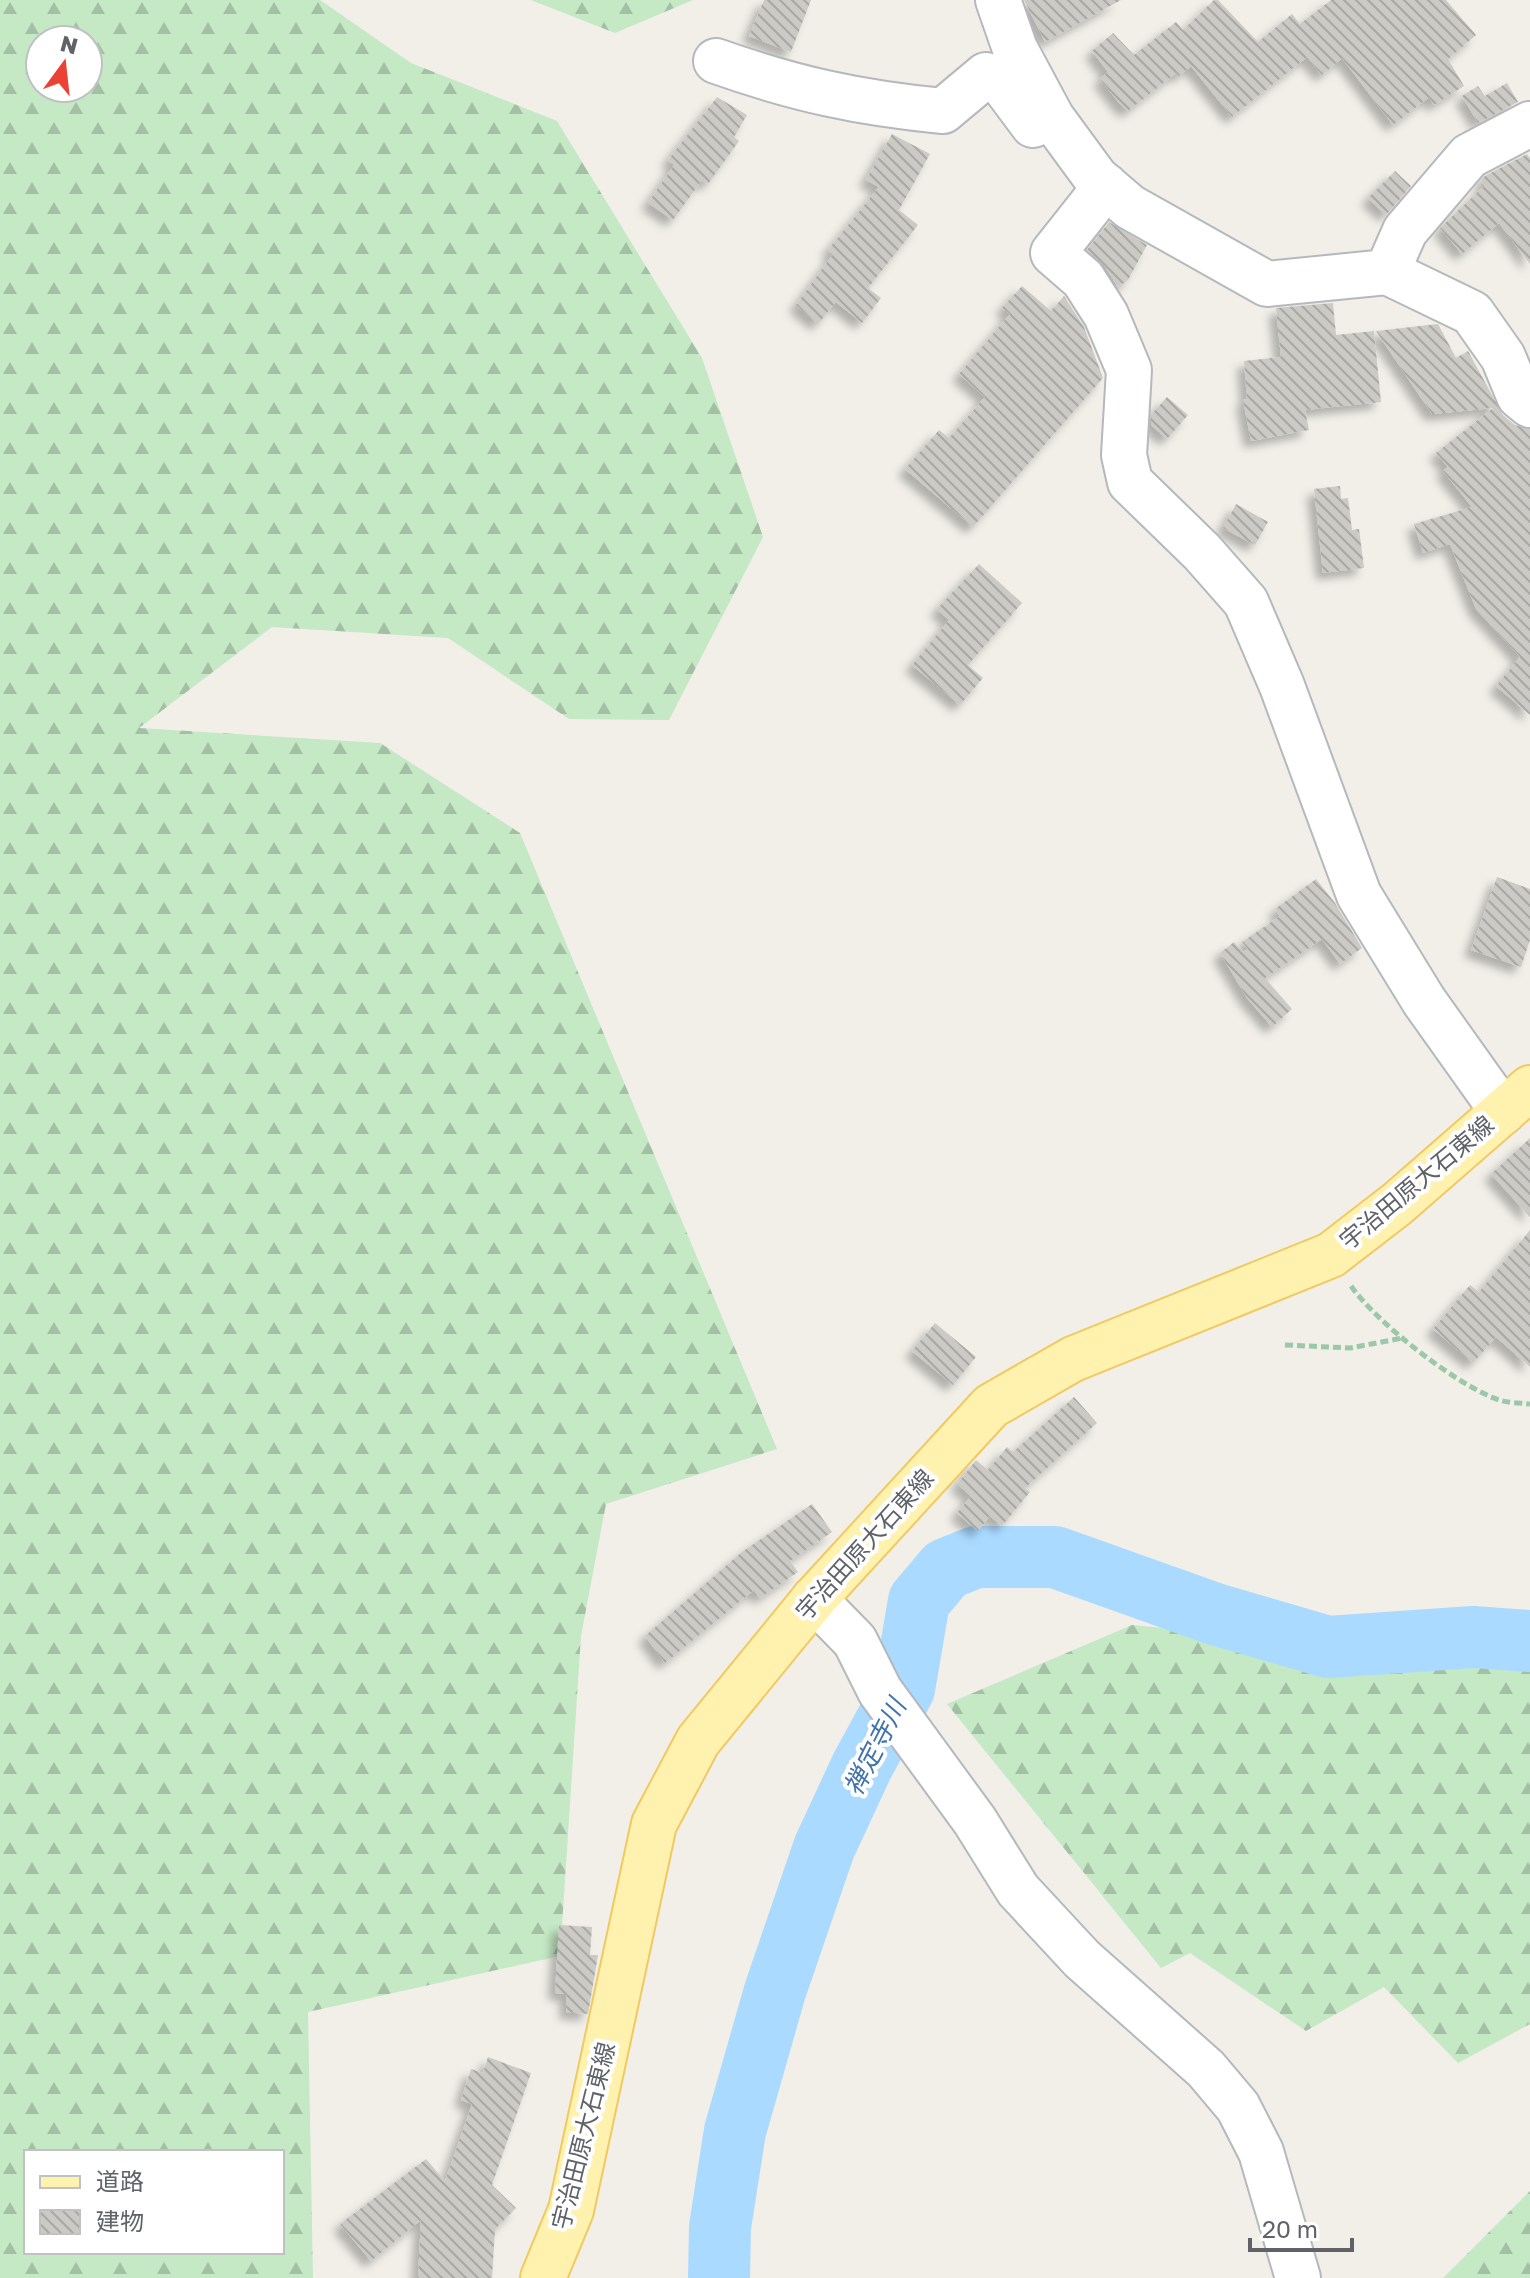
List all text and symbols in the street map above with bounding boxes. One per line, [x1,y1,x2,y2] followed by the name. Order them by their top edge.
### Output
[24,24,104,104] north arrow
[58,29,81,59] text: N
[1333,1109,1499,1255] street label: 宇治田原大石東線
[789,1463,939,1625] street label: 宇治田原大石東線
[837,1691,913,1800] water label: 禅定寺川
[545,2039,620,2232] street label: 宇治田原大石東線
[24,2150,284,2254] legend
[96,2166,144,2195] text: 道路
[1250,2202,1352,2252] scale bar
[96,2206,144,2235] text: 建物
[1262,2214,1318,2243] text: 20 m

